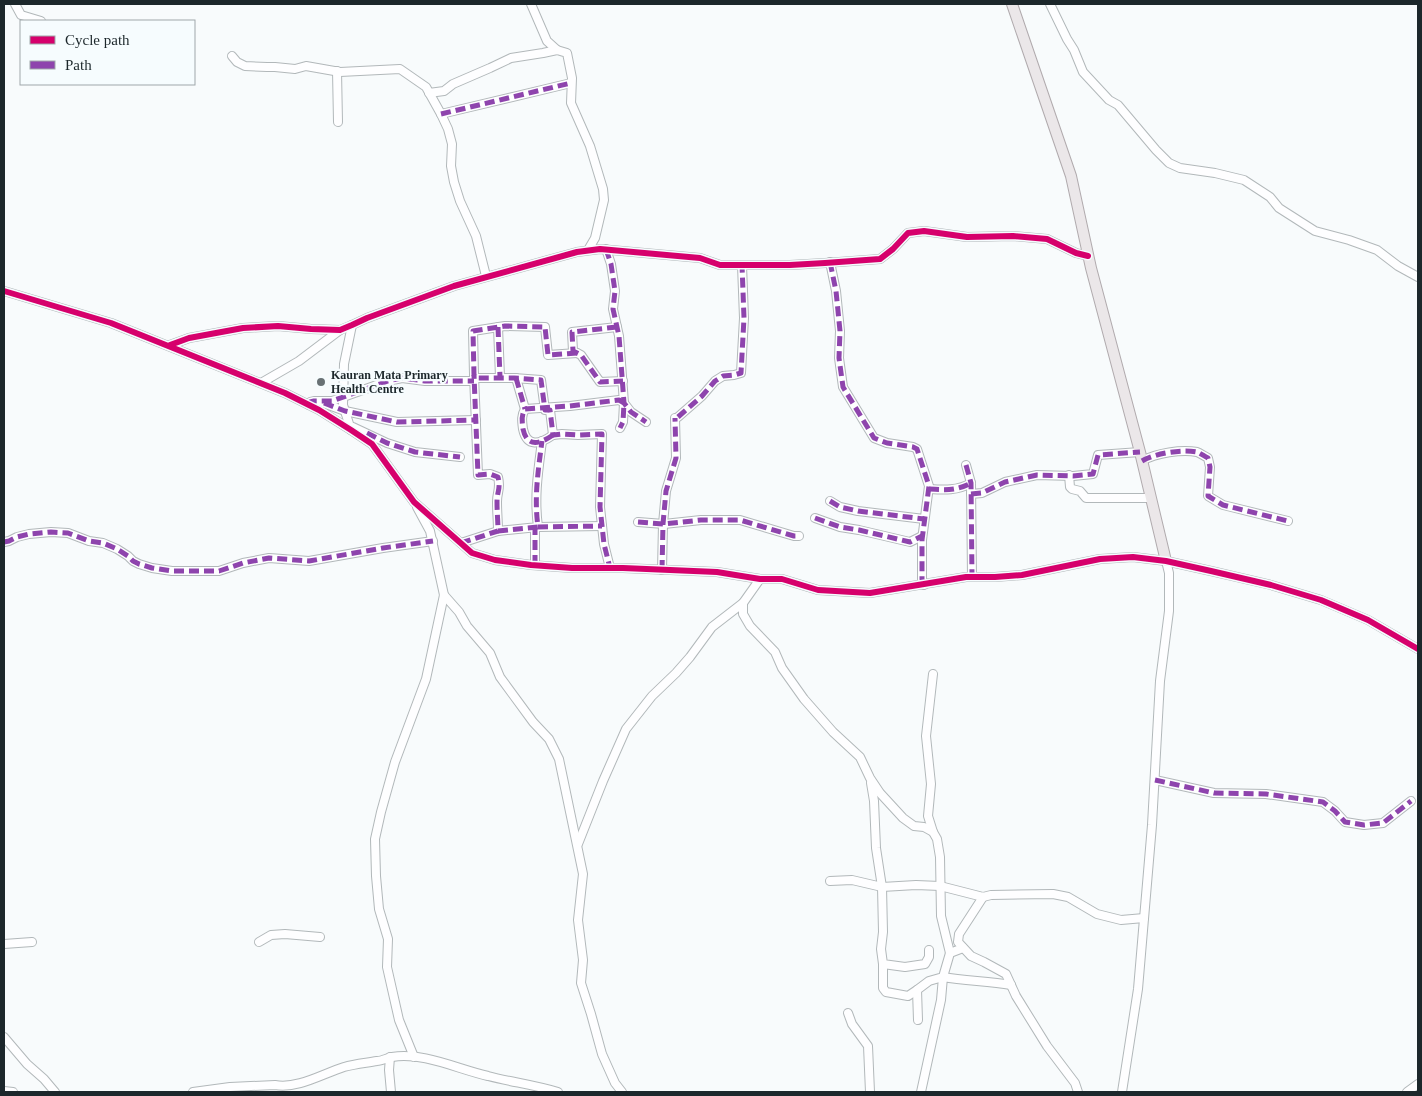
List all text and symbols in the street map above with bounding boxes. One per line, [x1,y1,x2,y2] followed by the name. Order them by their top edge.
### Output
[20,20,195,85] legend
[65,32,130,48] text: Cycle path
[65,57,92,73] text: Path
[331,368,448,396] place label: Kauran Mata Primary Health Centre
[315,376,327,388] marker: Kauran Mata Primary Health Centre

